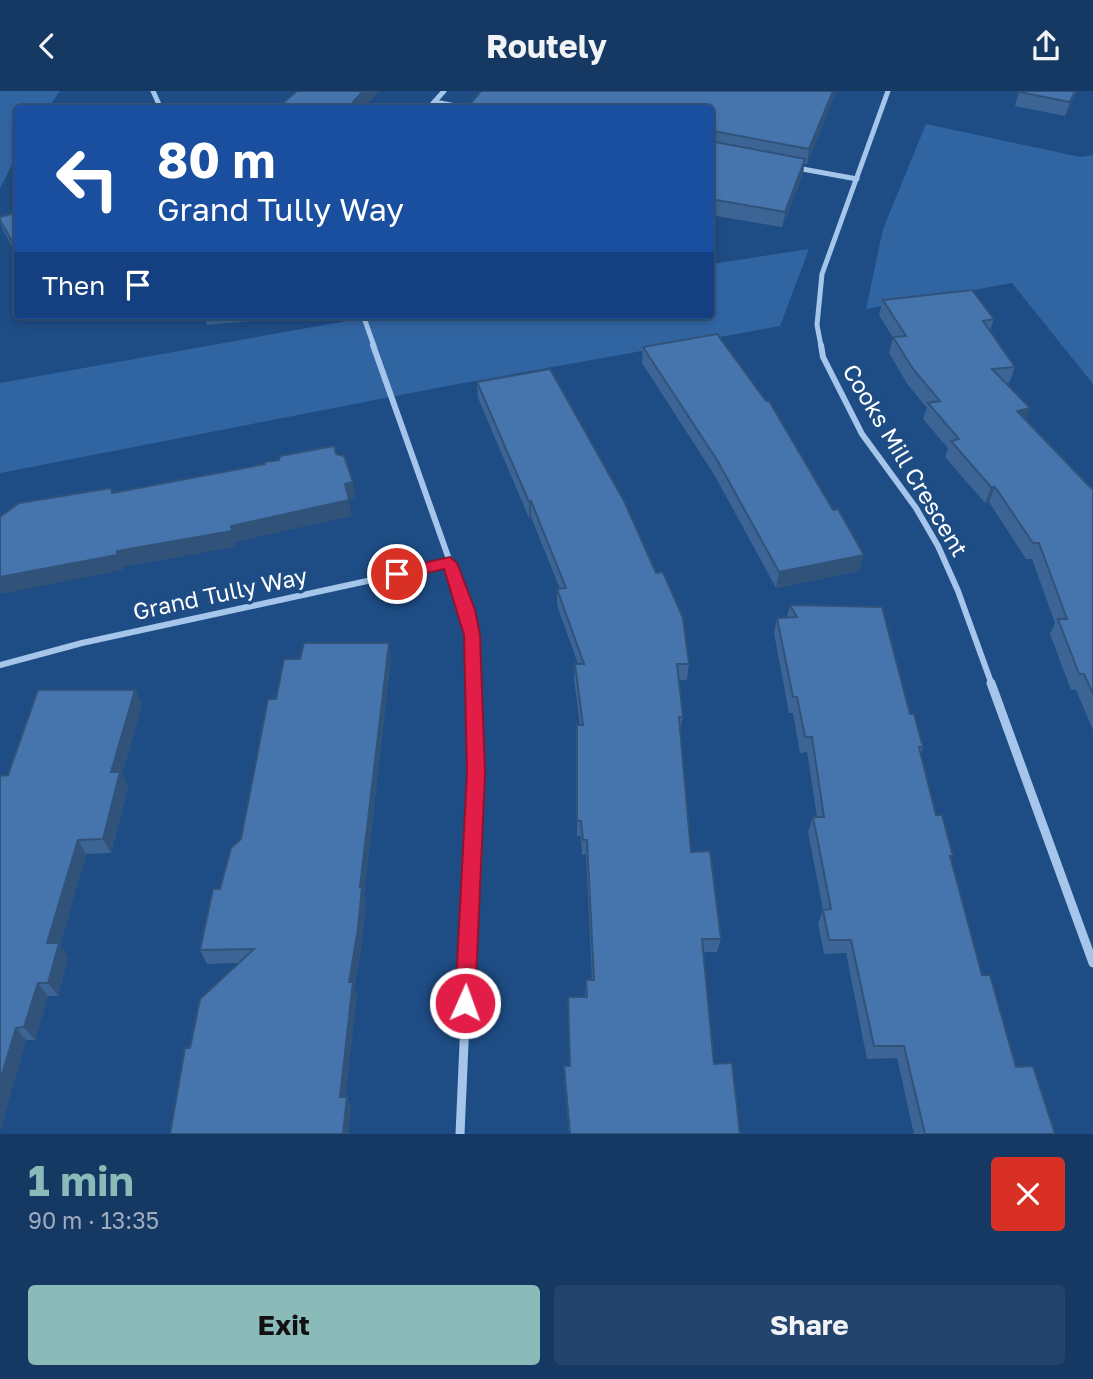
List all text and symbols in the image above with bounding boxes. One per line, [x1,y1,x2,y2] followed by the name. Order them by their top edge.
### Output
[28,27,66,65] icon: back
[486,27,607,65] text: Routely
[1027,27,1065,65] icon: share
[157,130,275,189] text: 80 m
[42,133,133,224] icon: left
[157,190,404,228] text: Grand Tully Way
[119,266,157,304] icon: arrive
[42,270,105,301] text: Then
[837,359,975,561] street label: Cooks Mill Crescent
[367,544,427,604] pin
[378,555,416,593] icon: arrive
[130,561,310,625] street label: Grand Tully Way
[428,966,502,1040] position arrow
[28,1155,134,1205] text: 1 min
[991,1157,1065,1231] button: close
[28,1206,159,1234] text: 90 m · 13:35
[28,1285,540,1365] button: Exit
[554,1285,1065,1365] button: Share

